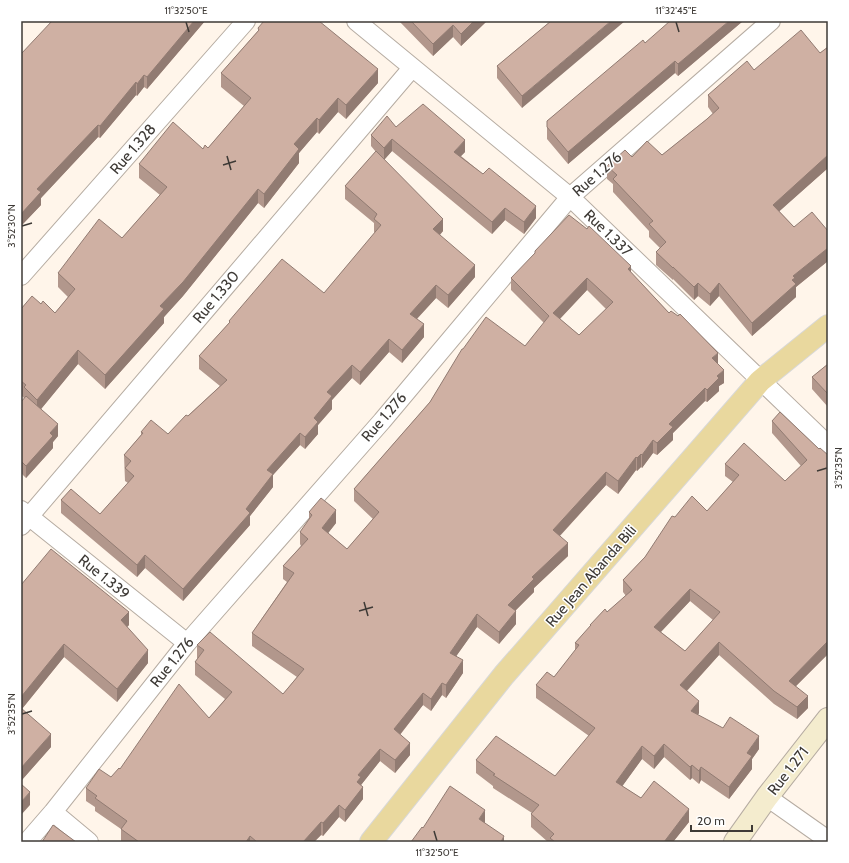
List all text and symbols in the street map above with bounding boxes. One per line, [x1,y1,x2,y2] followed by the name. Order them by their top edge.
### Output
[165,4,208,17] text: 11°32'50"E
[655,4,697,17] text: 11°32'45"E
[106,120,160,178] street label: Rue 1.328
[569,148,625,200] street label: Rue 1.276
[5,204,18,248] text: 3°52'30"N
[580,206,636,260] street label: Rue 1.337
[189,267,243,327] street label: Rue 1.330
[358,389,410,445] street label: Rue 1.276
[832,447,845,489] text: 3°52'35"N
[542,521,640,631] street label: Rue Jean Abanda Bili
[75,551,133,603] street label: Rue 1.339
[146,633,198,691] street label: Rue 1.276
[5,693,18,735] text: 3°52'35"N
[764,743,812,799] street label: Rue 1.271
[691,807,752,833] scale bar
[697,813,725,828] text: 20 m
[416,846,459,859] text: 11°32'50"E

